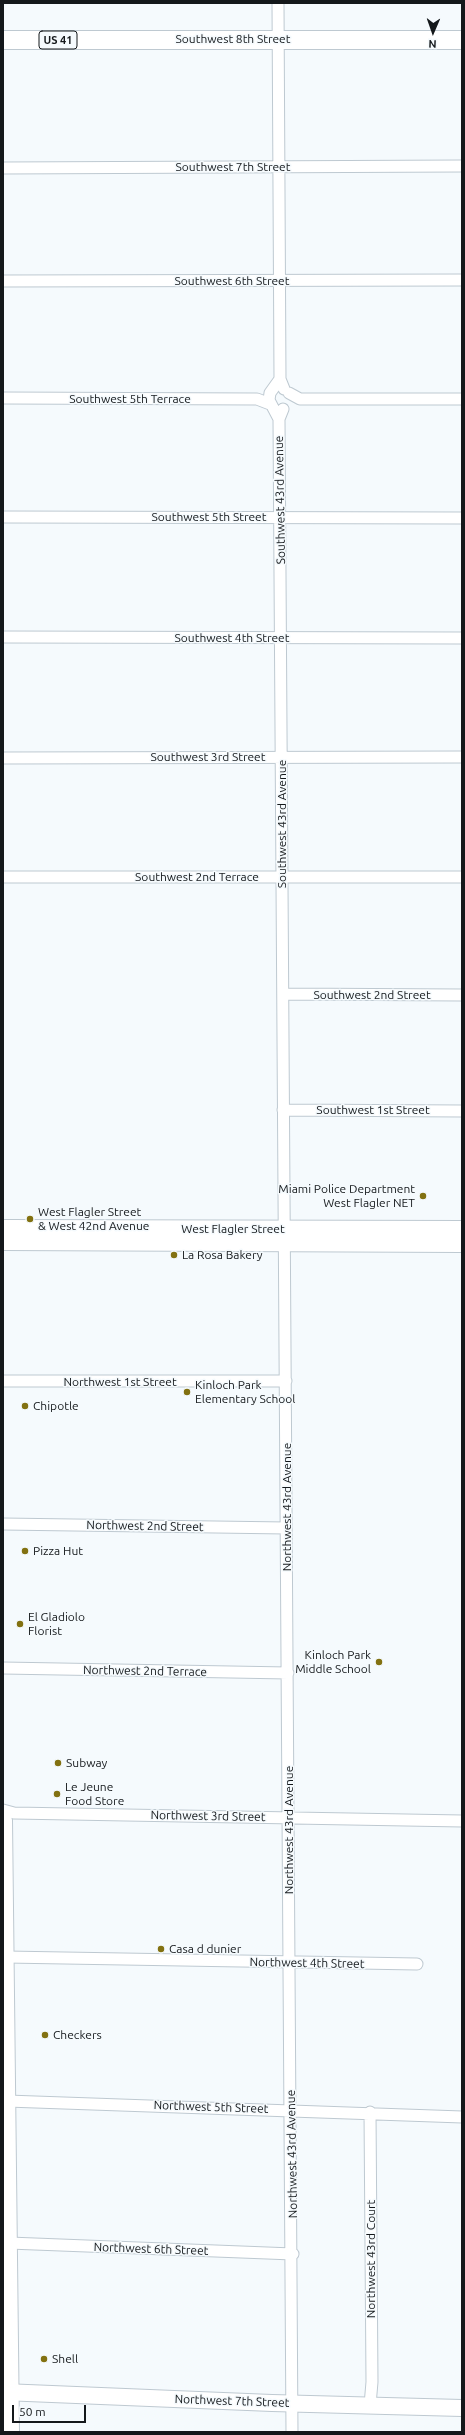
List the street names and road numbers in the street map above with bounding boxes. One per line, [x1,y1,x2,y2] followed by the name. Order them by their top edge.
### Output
[39,31,77,49] road number: US 41
[176,32,290,46] street label: Southwest 8th Street
[176,160,290,174] street label: Southwest 7th Street
[175,274,289,288] street label: Southwest 6th Street
[69,392,191,406] street label: Southwest 5th Terrace
[272,436,288,564] street label: Southwest 43rd Avenue
[152,510,266,524] street label: Southwest 5th Street
[175,631,289,645] street label: Southwest 4th Street
[151,750,265,764] street label: Southwest 3rd Street
[275,760,289,888] street label: Southwest 43rd Avenue
[135,870,259,884] street label: Southwest 2nd Terrace
[313,988,431,1002] street label: Southwest 2nd Street
[316,1103,430,1117] street label: Southwest 1st Street
[181,1222,285,1236] street label: West Flagler Street
[63,1375,177,1389] street label: Northwest 1st Street
[280,1443,294,1571] street label: Northwest 43rd Avenue
[86,1518,204,1534] street label: Northwest 2nd Street
[83,1663,207,1679] street label: Northwest 2nd Terrace
[282,1766,296,1894] street label: Northwest 43rd Avenue
[150,1808,266,1824] street label: Northwest 3rd Street
[249,1955,365,1971] street label: Northwest 4th Street
[284,2090,300,2218] street label: Northwest 43rd Avenue
[153,2098,269,2116] street label: Northwest 5th Street
[364,2200,378,2318] street label: Northwest 43rd Court
[93,2240,209,2258] street label: Northwest 6th Street
[174,2392,290,2410] street label: Northwest 7th Street

